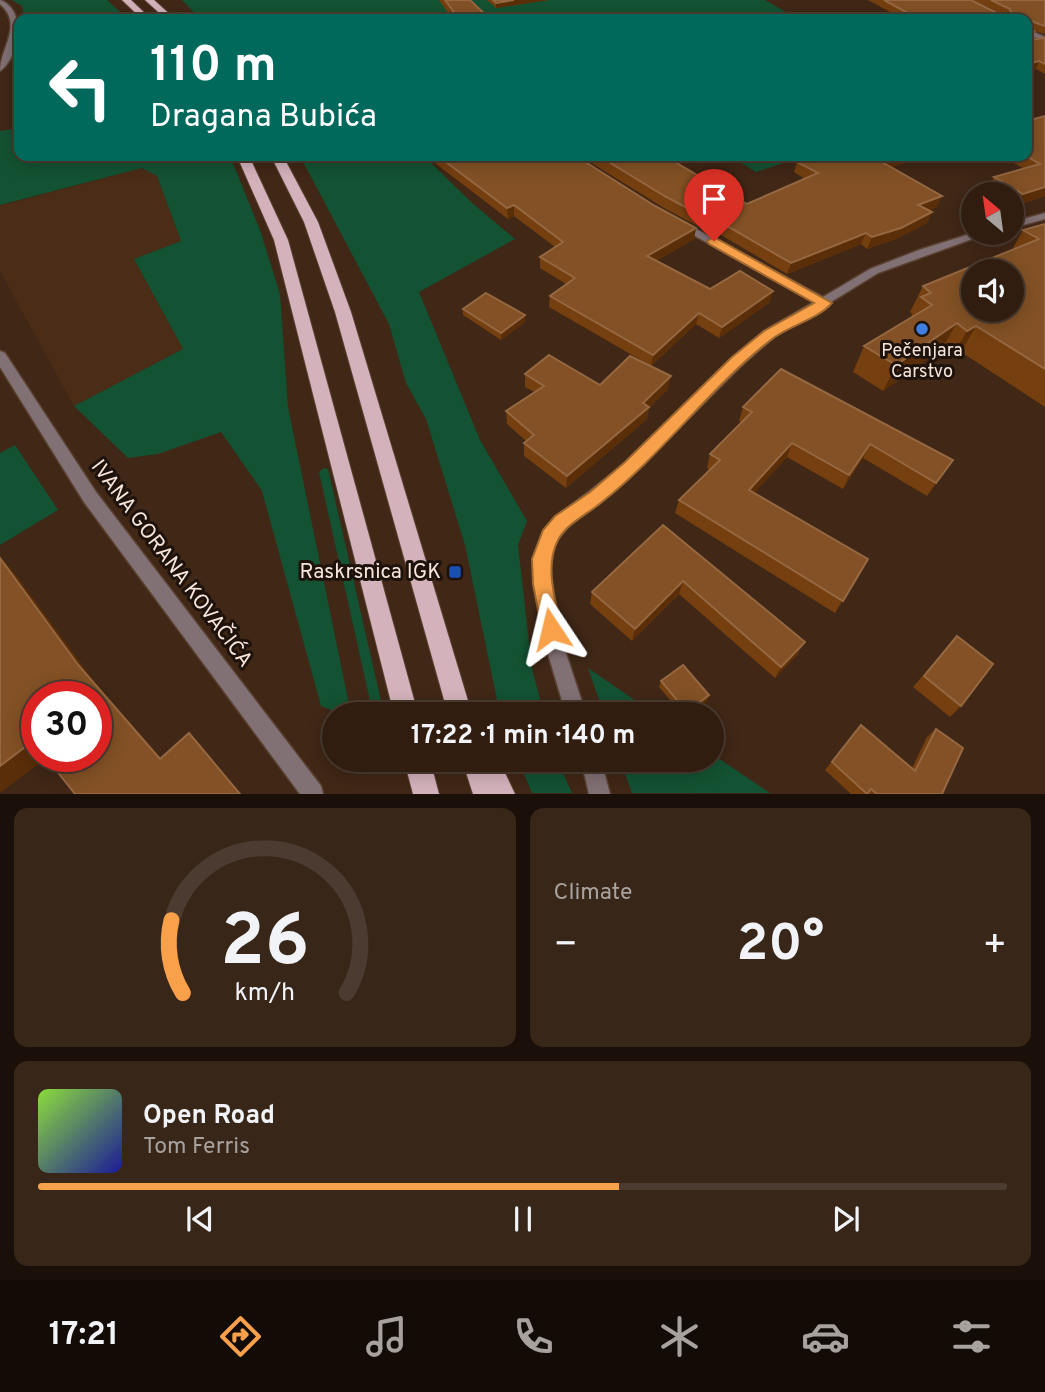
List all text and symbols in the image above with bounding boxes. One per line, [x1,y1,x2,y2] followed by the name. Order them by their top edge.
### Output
[150,37,277,99] text: 110 m
[35,42,126,133] icon: left
[150,98,377,138] text: Dragana Bubića
[684,169,744,241] pin
[695,180,733,218] icon: arrive
[961,182,1024,245] north arrow
[961,182,1024,322] map controls
[961,259,1024,322] button: sound
[914,321,930,337] marker: Pečenjara Carstvo
[881,340,963,384] place label: Pečenjara Carstvo
[84,454,259,673] street label: IVANA GORANA KOVAČIĆA
[300,559,441,586] place label: Raskrsnica IGK
[447,564,463,580] marker: Raskrsnica IGK
[514,592,588,666] position arrow
[21,681,112,772] speed limit sign: 30
[411,720,635,753] text: 17:22 · 1 min · 140 m
[554,879,632,908] text: Climate
[220,900,309,992] text: 26
[736,913,824,979] text: 20°
[554,922,578,971] text: −
[982,922,1007,971] text: +
[234,978,295,1010] text: km/h
[143,1100,275,1133] text: Open Road
[143,1133,250,1162] text: Tom Ferris
[181,1200,219,1238] icon: previous
[504,1200,542,1238] icon: pause
[827,1200,865,1238] icon: next
[216,1312,265,1361] icon: directions
[362,1312,411,1361] icon: music
[509,1312,558,1361] icon: phone
[655,1312,704,1361] icon: climate
[801,1312,850,1361] icon: car
[947,1312,996,1361] icon: filters
[49,1316,119,1356] text: 17:21

